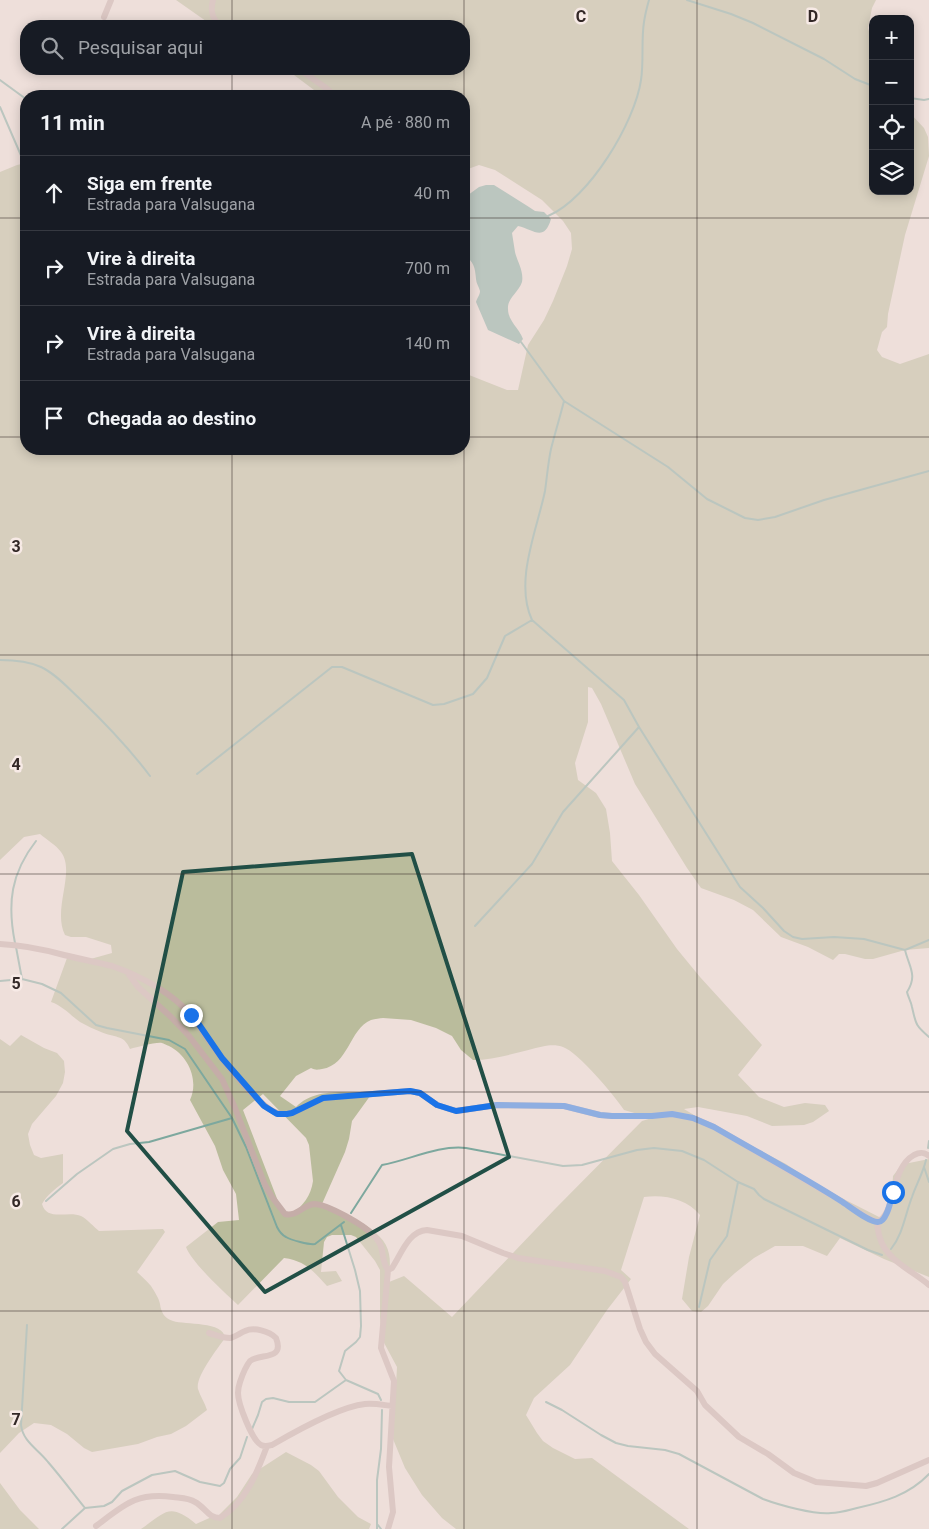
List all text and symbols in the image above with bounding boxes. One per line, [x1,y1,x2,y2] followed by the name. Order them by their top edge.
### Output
[576,7,586,26] text: C
[808,7,818,26] text: D
[869,15,914,195] map controls
[869,15,914,60] button: +
[20,20,470,75] search box
[38,34,66,62] icon: search
[78,36,203,59] text: Pesquisar aqui
[869,60,914,105] button: −
[869,105,914,150] button: locate
[40,111,105,135] text: 11 min
[361,113,450,132] text: A pé · 880 m
[869,150,914,195] button: layers
[87,172,212,195] text: Siga em frente
[40,179,68,207] icon: ahead
[414,184,450,203] text: 40 m
[87,195,255,214] text: Estrada para Valsugana
[87,247,196,270] text: Vire à direita
[40,254,68,282] icon: right
[405,259,450,278] text: 700 m
[87,270,255,289] text: Estrada para Valsugana
[87,322,196,345] text: Vire à direita
[40,329,68,357] icon: right
[405,334,450,353] text: 140 m
[87,345,255,364] text: Estrada para Valsugana
[40,404,68,432] icon: arrive
[87,407,256,430] text: Chegada ao destino
[11,537,21,556] text: 3
[11,755,21,774] text: 4
[11,974,21,993] text: 5
[180,1004,203,1027] route end
[882,1181,905,1204] route start
[11,1192,21,1211] text: 6
[11,1410,21,1429] text: 7

